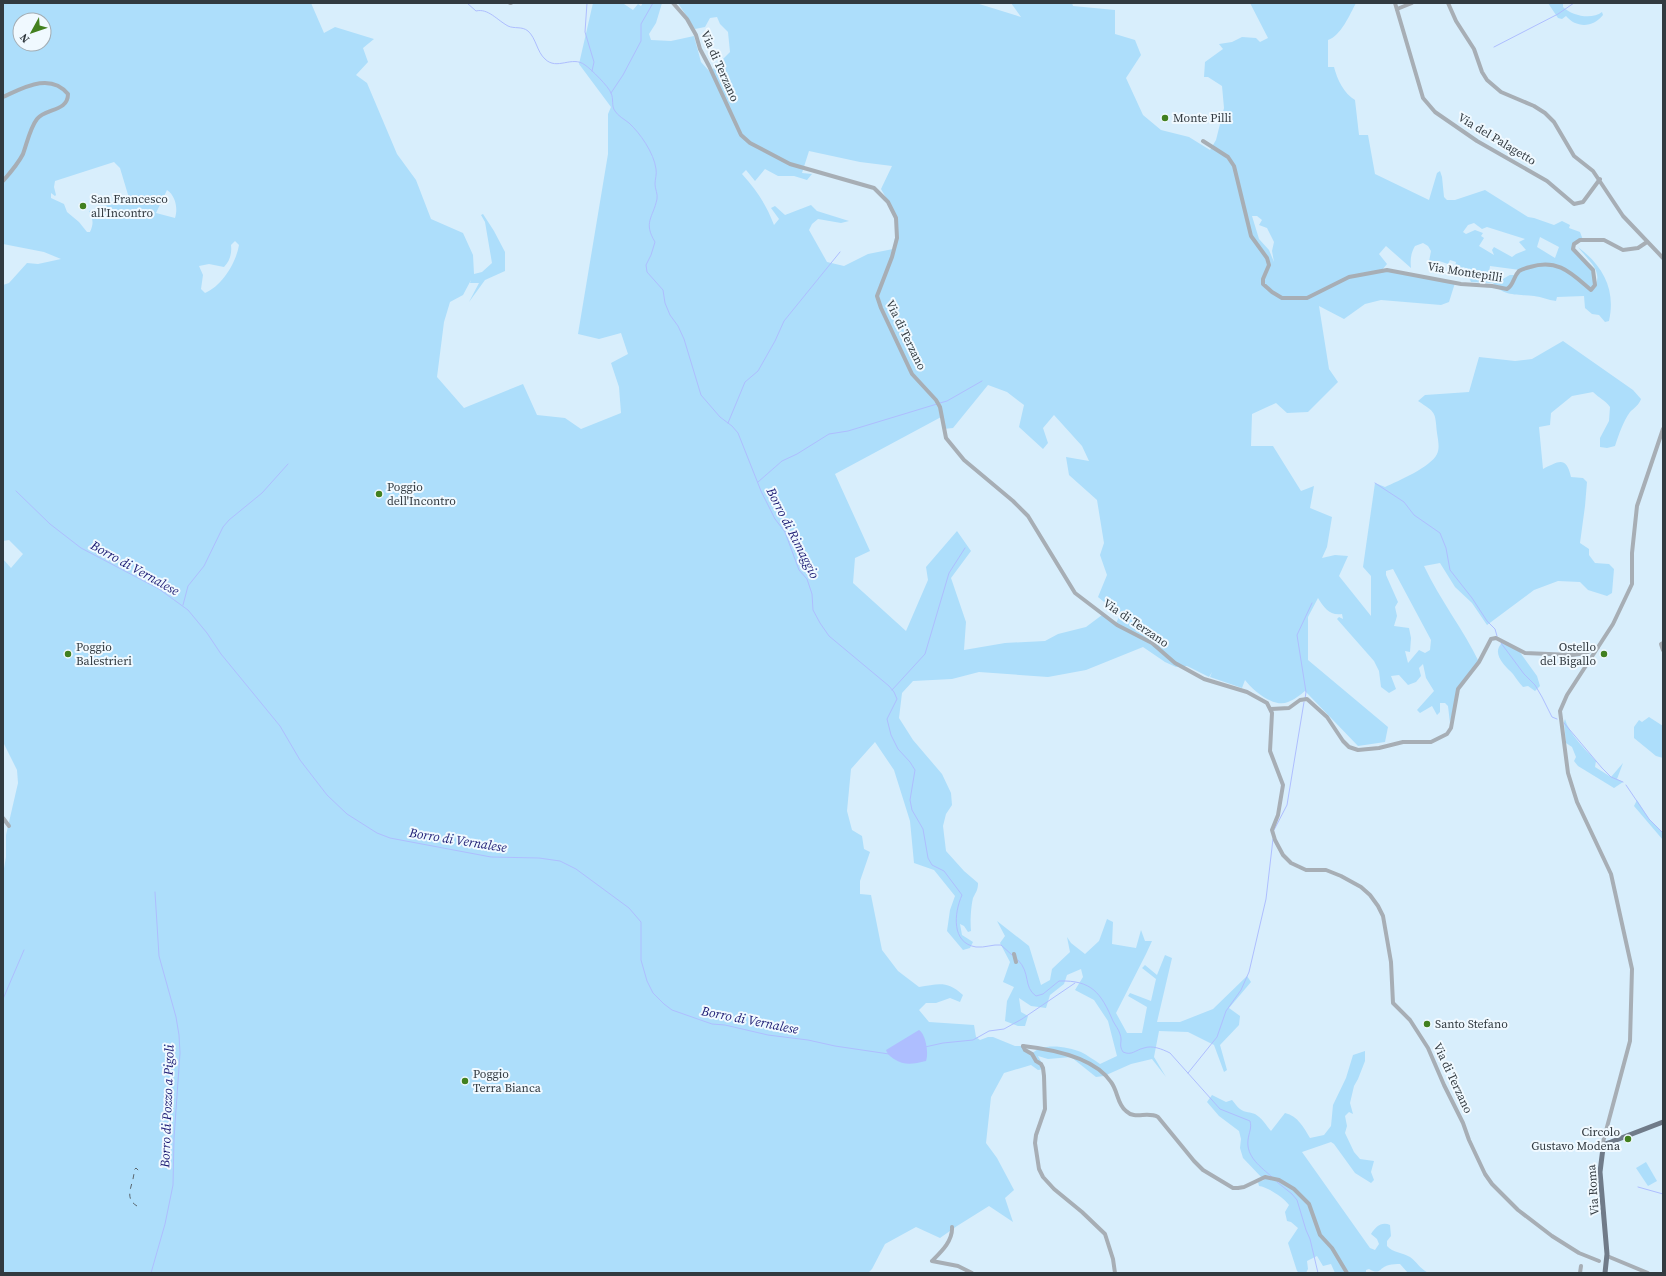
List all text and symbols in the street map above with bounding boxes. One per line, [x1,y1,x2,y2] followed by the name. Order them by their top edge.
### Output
[12,12,52,52] north arrow
[697,28,743,104] street label: Via di Terzano
[16,30,33,46] text: N
[1455,109,1539,169] street label: Via del Palagetto
[1173,110,1232,126] place label: Monte Pilli
[1160,113,1170,123] marker: Monte Pilli
[91,191,168,221] place label: San Francesco all'Incontro
[78,201,88,211] marker: San Francesco all'Incontro
[1426,258,1504,286] street label: Via Montepilli
[882,297,930,373] street label: Via di Terzano
[387,479,456,509] place label: Poggio dell'Incontro
[762,484,823,581] water label: Borro di Rimaggio
[374,489,384,499] marker: Poggio dell'Incontro
[87,536,183,600] water label: Borro di Vernalese
[1100,595,1172,651] street label: Via di Terzano
[76,639,132,669] place label: Poggio Balestrieri
[1540,639,1596,669] place label: Ostello del Bigallo
[63,649,73,659] marker: Poggio Balestrieri
[1599,649,1609,659] marker: Ostello del Bigallo
[407,824,509,856] water label: Borro di Vernalese
[699,1002,801,1038] water label: Borro di Vernalese
[1435,1016,1508,1032] place label: Santo Stefano
[1422,1019,1432,1029] marker: Santo Stefano
[1430,1040,1477,1116] street label: Via di Terzano
[156,1044,178,1169] water label: Borro di Pozzo a Pigoli
[473,1066,542,1096] place label: Poggio Terra Bianca
[460,1076,470,1086] marker: Poggio Terra Bianca
[1531,1124,1621,1154] place label: Circolo Gustavo Modena
[1623,1134,1633,1144] marker: Circolo Gustavo Modena
[1583,1163,1603,1216] street label: Via Roma

